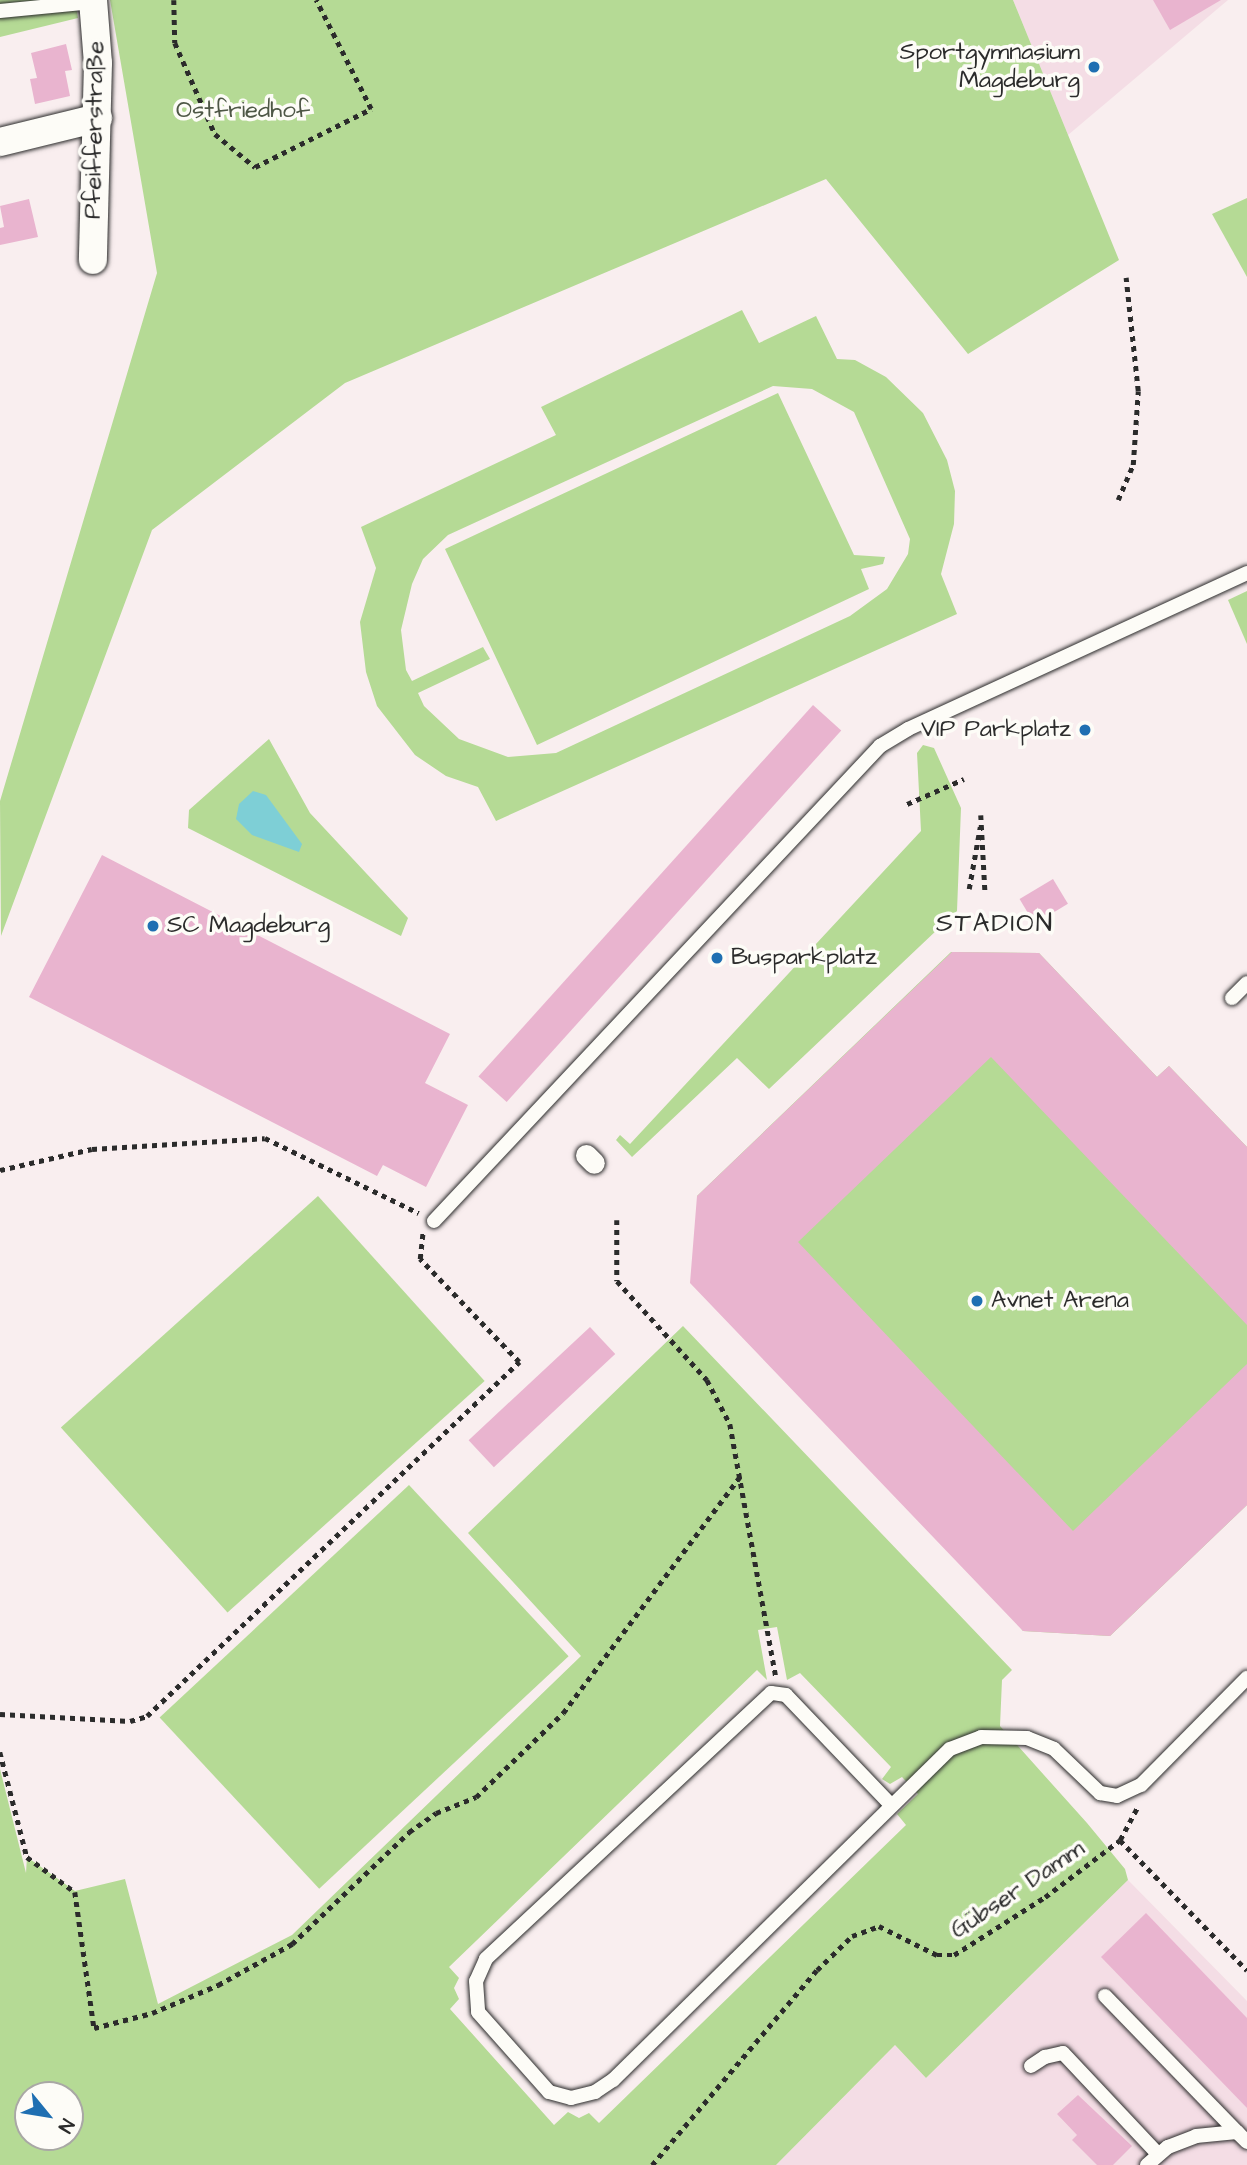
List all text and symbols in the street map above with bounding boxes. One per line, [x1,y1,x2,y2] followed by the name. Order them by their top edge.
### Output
[900,39,1080,95] place label: Sportgymnasium Magdeburg
[79,41,111,219] street label: Pfeifferstraße
[1086,59,1102,75] marker: Sportgymnasium Magdeburg
[176,97,310,125] park label: Ostfriedhof
[921,716,1071,744] place label: VIP Parkplatz
[1077,722,1093,738] marker: VIP Parkplatz
[937,908,1053,940] district label: STADION
[167,912,330,940] place label: SC Magdeburg
[145,918,161,934] marker: SC Magdeburg
[731,944,877,972] place label: Busparkplatz
[709,950,725,966] marker: Busparkplatz
[991,1287,1129,1315] place label: Avnet Arena
[969,1293,985,1309] marker: Avnet Arena
[946,1835,1090,1945] street label: Gübser Damm
[14,2081,84,2151] north arrow
[51,2114,81,2138] text: N

